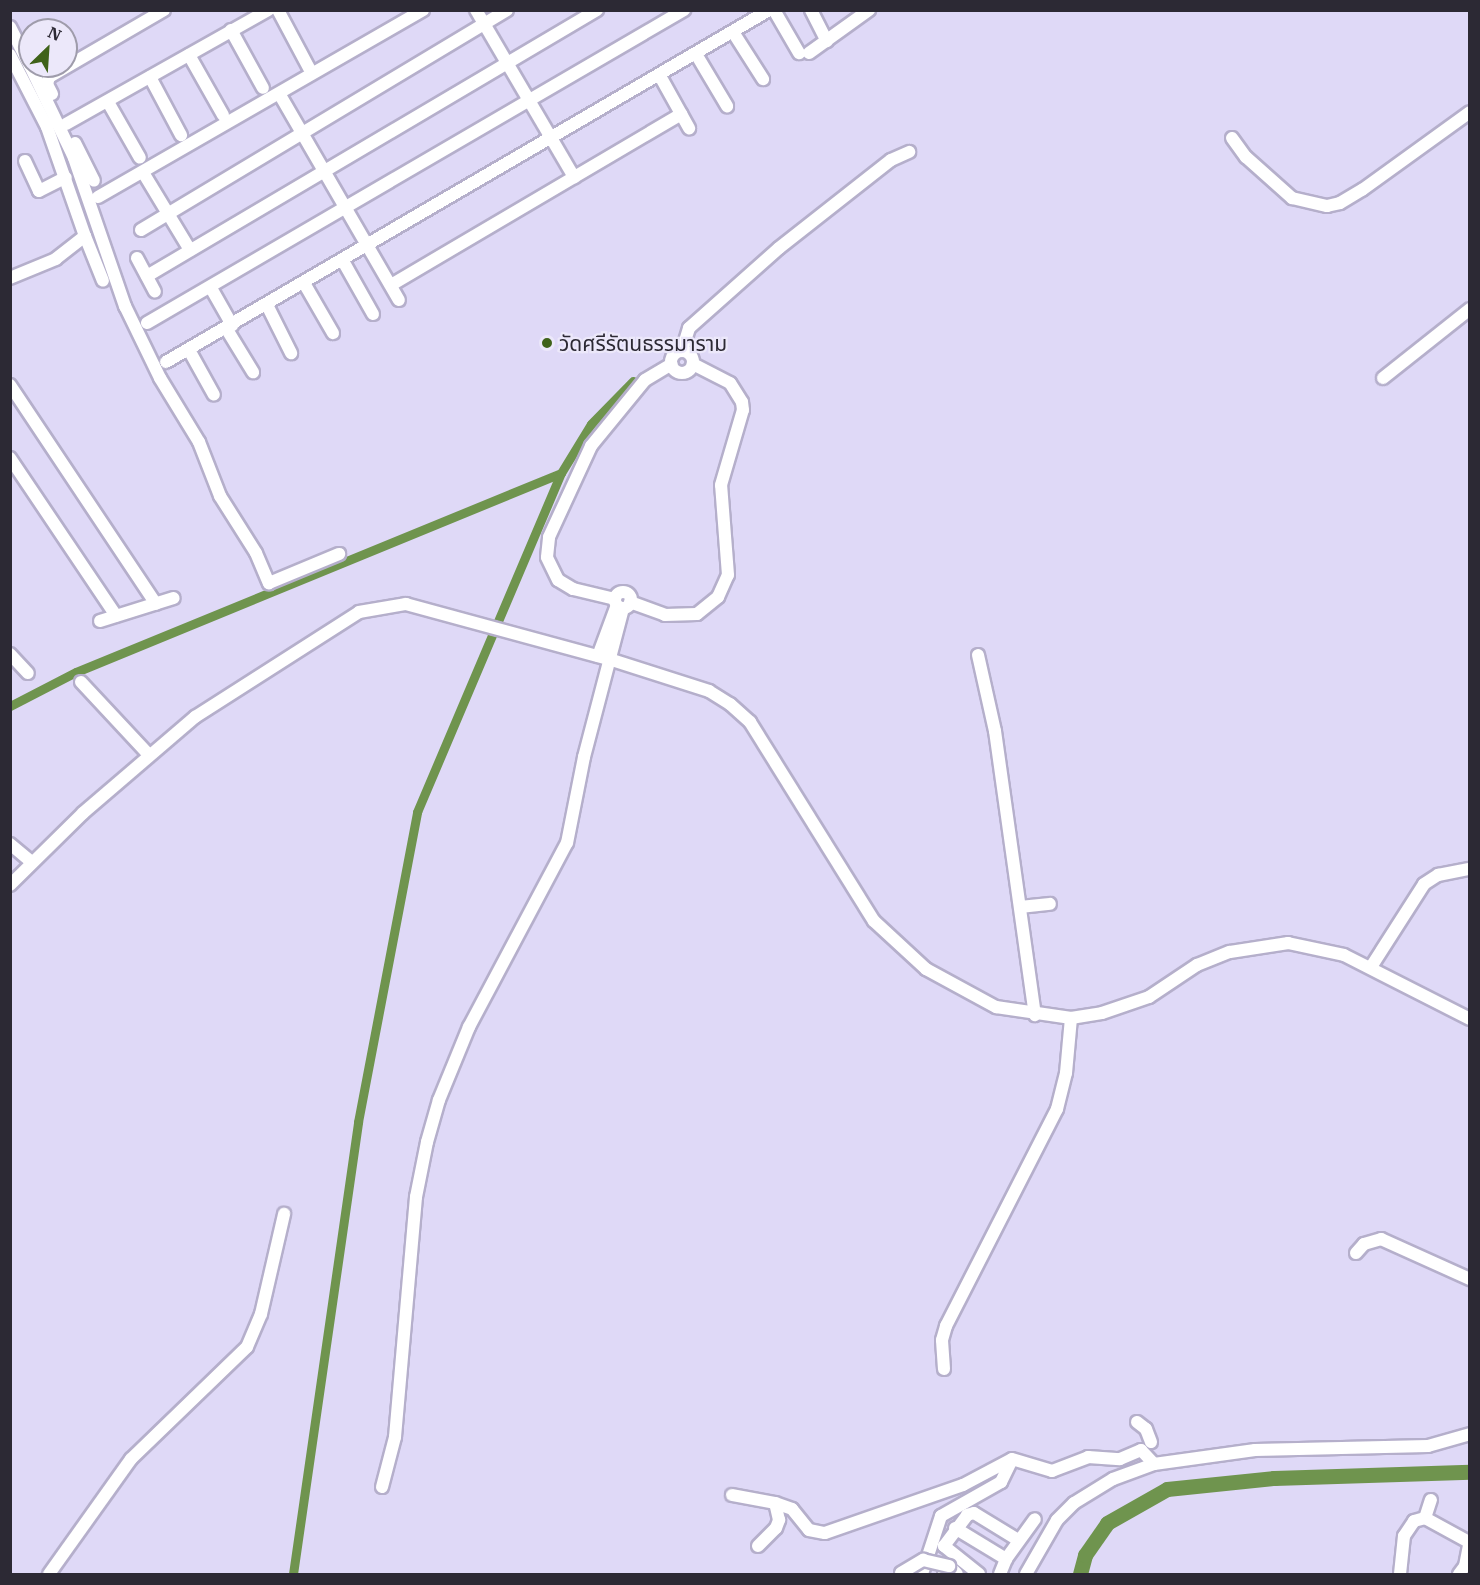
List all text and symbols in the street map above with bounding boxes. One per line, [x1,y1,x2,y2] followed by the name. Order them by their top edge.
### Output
[18,18,78,78] north arrow
[45,22,65,45] text: N
[559,330,727,356] place label: วัดศรีรัตนธรรมาราม
[540,336,554,350] marker: วัดศรีรัตนธรรมาราม

